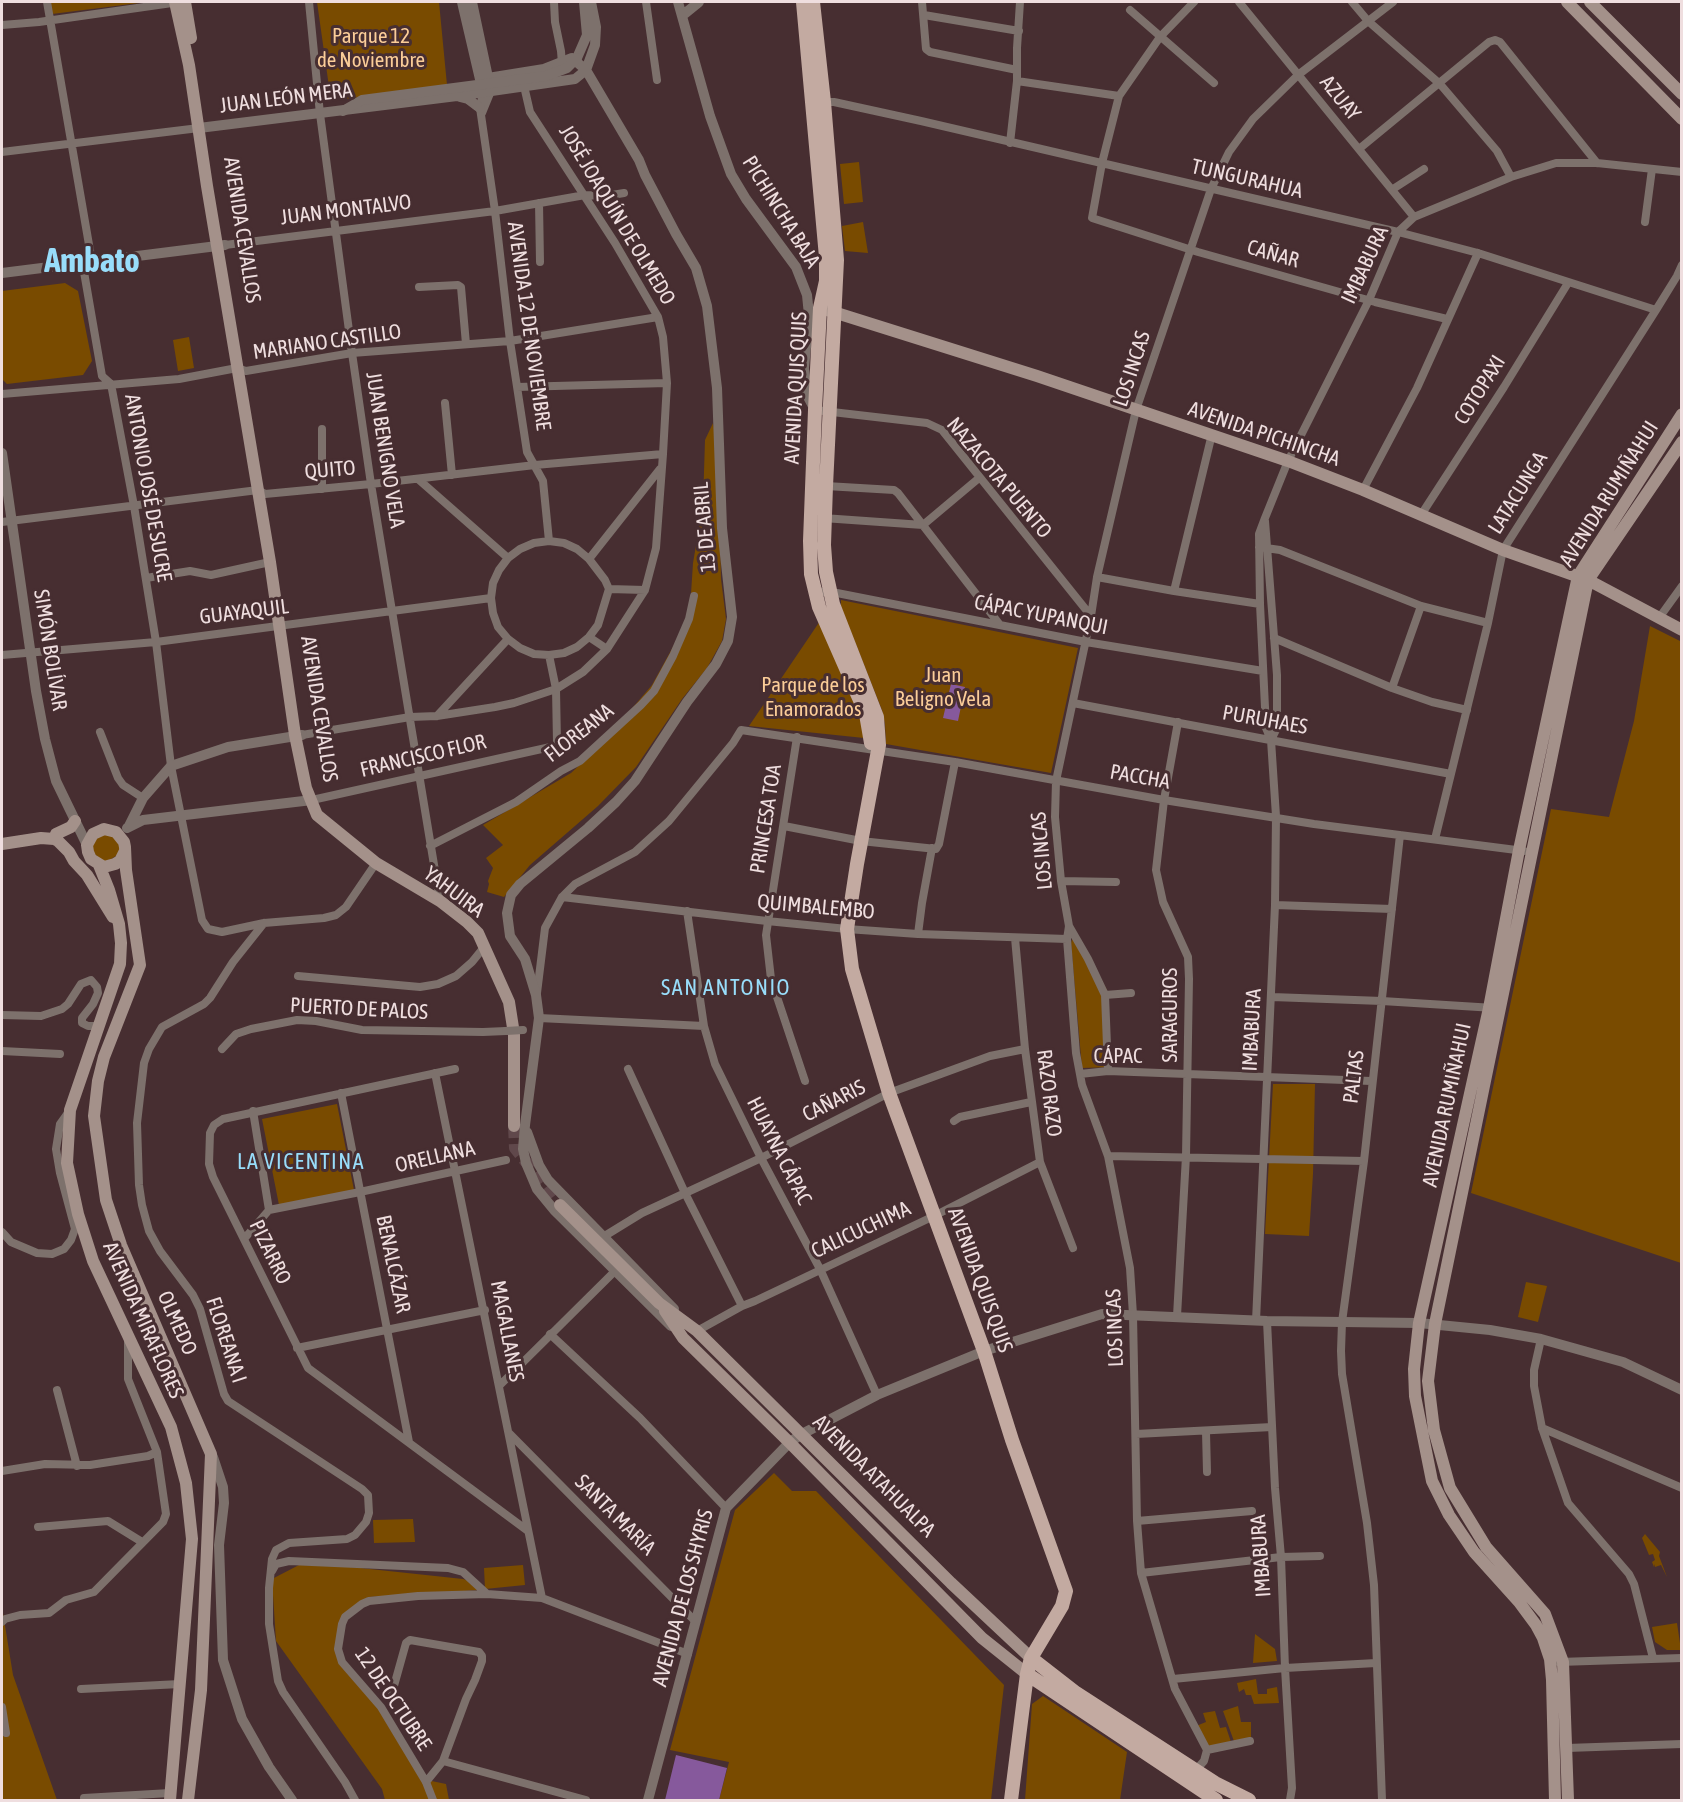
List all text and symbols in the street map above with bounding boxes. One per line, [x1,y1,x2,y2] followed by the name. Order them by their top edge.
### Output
[317,23,425,73] park label: Parque 12 de Noviembre
[1314,70,1366,126] street label: AZUAY
[218,77,354,119] street label: JUAN LEÓN MERA
[553,121,681,309] street label: JOSÉ JOAQUÍN DE OLMEDO
[737,151,825,273] street label: PICHINCHA BAJA
[1189,154,1305,204] street label: TUNGURAHUA
[218,155,266,305] street label: AVENIDA CEVALLOS
[279,189,413,231] street label: JUAN MONTALVO
[502,220,556,432] street label: AVENIDA 12 DE NOVIEMBRE
[1336,222,1394,308] street label: IMBABURA
[1244,235,1302,273] street label: CAÑAR
[44,242,140,282] district label: Ambato
[779,311,813,465] street label: AVENIDA QUIS QUIS
[251,319,403,365] street label: MARIANO CASTILLO
[1108,328,1156,410] street label: LOS INCAS
[1449,351,1511,429] street label: COTOPAXI
[360,370,410,530] street label: JUAN BENIGNO VELA
[119,392,177,584] street label: ANTONIO JOSÉ DE SUCRE
[1185,396,1343,472] street label: AVENIDA PICHINCHA
[941,412,1057,544] street label: NAZACOTA PUENTO
[1554,417,1664,571] street label: AVENIDA RUMIÑAHUI
[1483,447,1553,539] street label: LATACUNGA
[303,455,357,485] street label: QUITO
[689,481,721,573] street label: 13 DE ABRIL
[28,588,72,712] street label: SIMÓN BOLÍVAR
[972,590,1110,640] street label: CÁPAC YUPANQUI
[198,594,290,630] street label: GUAYAQUIL
[295,634,343,784] street label: AVENIDA CEVALLOS
[895,662,991,712] park label: Juan Beligno Vela
[761,672,865,722] park label: Parque de los Enamorados
[539,698,619,768] street label: FLOREANA
[1221,700,1309,740] street label: PURUHAES
[358,729,488,783] street label: FRANCISCO FLOR
[1108,759,1172,795] street label: PACCHA
[745,763,787,875] street label: PRINCESA TOA
[1026,811,1058,891] street label: LOS INCAS
[419,861,489,923] street label: YAHUIRA
[756,889,876,925] street label: QUIMBALEMBO
[1157,968,1183,1062] street label: SARAGUROS
[661,975,791,1001] district label: SAN ANTONIO
[1237,988,1267,1072] street label: IMBABURA
[289,993,429,1025] street label: PUERTO DE PALOS
[1417,1021,1477,1189] street label: AVENIDA RUMIÑAHUI
[1094,1043,1142,1069] street label: CÁPAC
[1031,1048,1067,1138] street label: RAZO RAZO
[1338,1049,1370,1105] street label: PALTAS
[798,1075,870,1127] street label: CAÑARIS
[741,1093,817,1209] street label: HUAYNA CÁPAC
[393,1136,477,1178] street label: ORELLANA
[237,1149,365,1175] district label: LA VICENTINA
[807,1196,915,1264] street label: CALICUCHIMA
[942,1204,1018,1356] street label: AVENIDA QUIS QUIS
[370,1213,416,1315] street label: BENALCÁZAR
[244,1216,296,1288] street label: PIZARRO
[97,1238,189,1402] street label: AVENIDA MIRAFLORES
[485,1278,529,1384] street label: MAGALLANES
[152,1287,202,1359] street label: OLMEDO
[1101,1289,1129,1367] street label: LOS INCAS
[200,1294,252,1386] street label: FLOREANA I
[808,1410,940,1542] street label: AVENIDA ATAHUALPA
[569,1469,661,1561] street label: SANTA MARÍA
[647,1507,719,1689] street label: AVENIDA DE LOS SHYRIS
[1246,1514,1276,1598] street label: IMBABURA
[349,1643,437,1755] street label: 12 DE OCTUBRE

